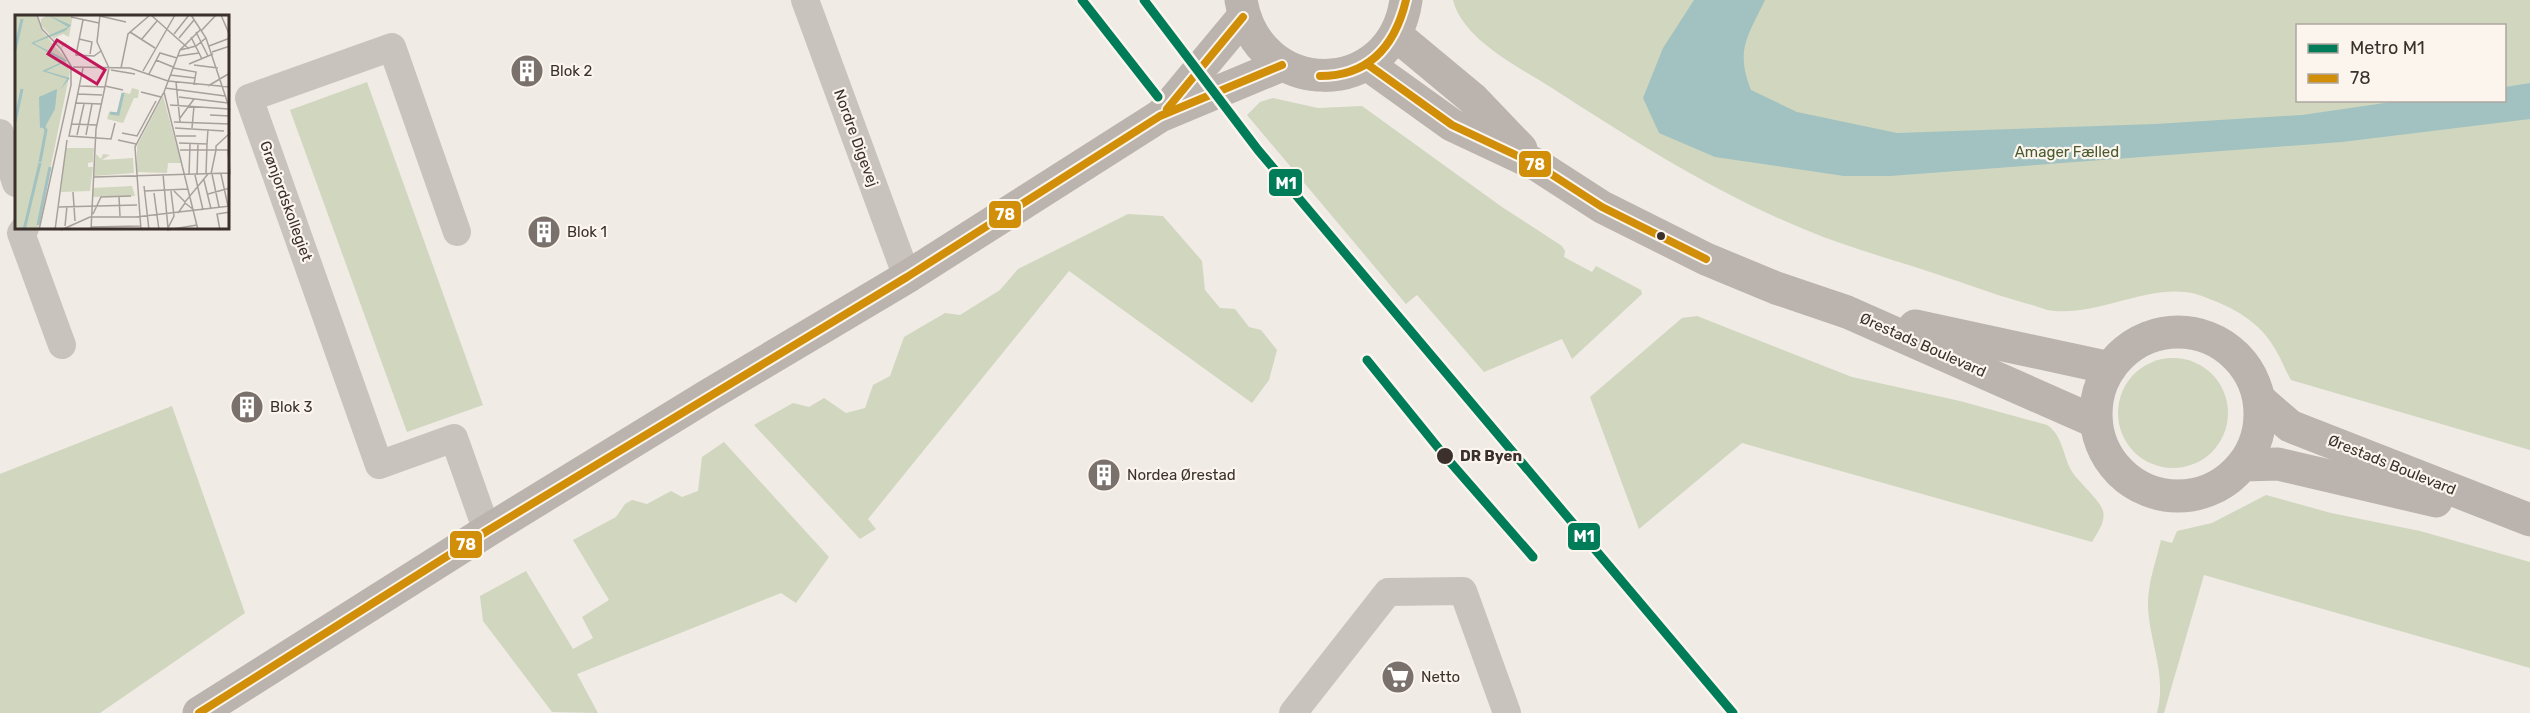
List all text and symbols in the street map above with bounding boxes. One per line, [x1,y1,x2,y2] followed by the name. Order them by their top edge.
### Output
[15,15,230,230] inset map
[2296,24,2506,102] legend
[2350,37,2425,59] text: Metro M1
[509,53,545,89] building icon: Blok 2
[550,62,593,80] place label: Blok 2
[2350,67,2371,89] text: 78
[830,87,882,189] street label: Nordre Digevej
[256,138,316,264] street label: Grønjordskollegiet
[2015,143,2119,161] park label: Amager Fælled
[1518,150,1552,178] line badge: 78
[1525,155,1545,174] text: 78
[1268,168,1303,197] line badge: M1
[1275,174,1297,193] text: M1
[988,200,1022,229] line badge: 78
[995,205,1015,224] text: 78
[526,214,562,250] building icon: Blok 1
[567,223,607,241] place label: Blok 1
[1655,230,1667,242] unlabelled marker
[1857,309,1989,381] street label: Ørestads Boulevard
[229,389,265,425] building icon: Blok 3
[270,398,313,416] place label: Blok 3
[2325,431,2459,499] street label: Ørestads Boulevard
[1435,446,1455,466] marker: DR Byen
[1460,447,1522,465] place label: DR Byen
[1086,457,1122,493] building icon: Nordea Ørestad
[1127,466,1236,484] place label: Nordea Ørestad
[1567,522,1601,551] line badge: M1
[1573,527,1595,546] text: M1
[449,530,483,559] line badge: 78
[456,535,476,554] text: 78
[1380,659,1416,695] supermarket icon: Netto
[1421,668,1460,686] place label: Netto

